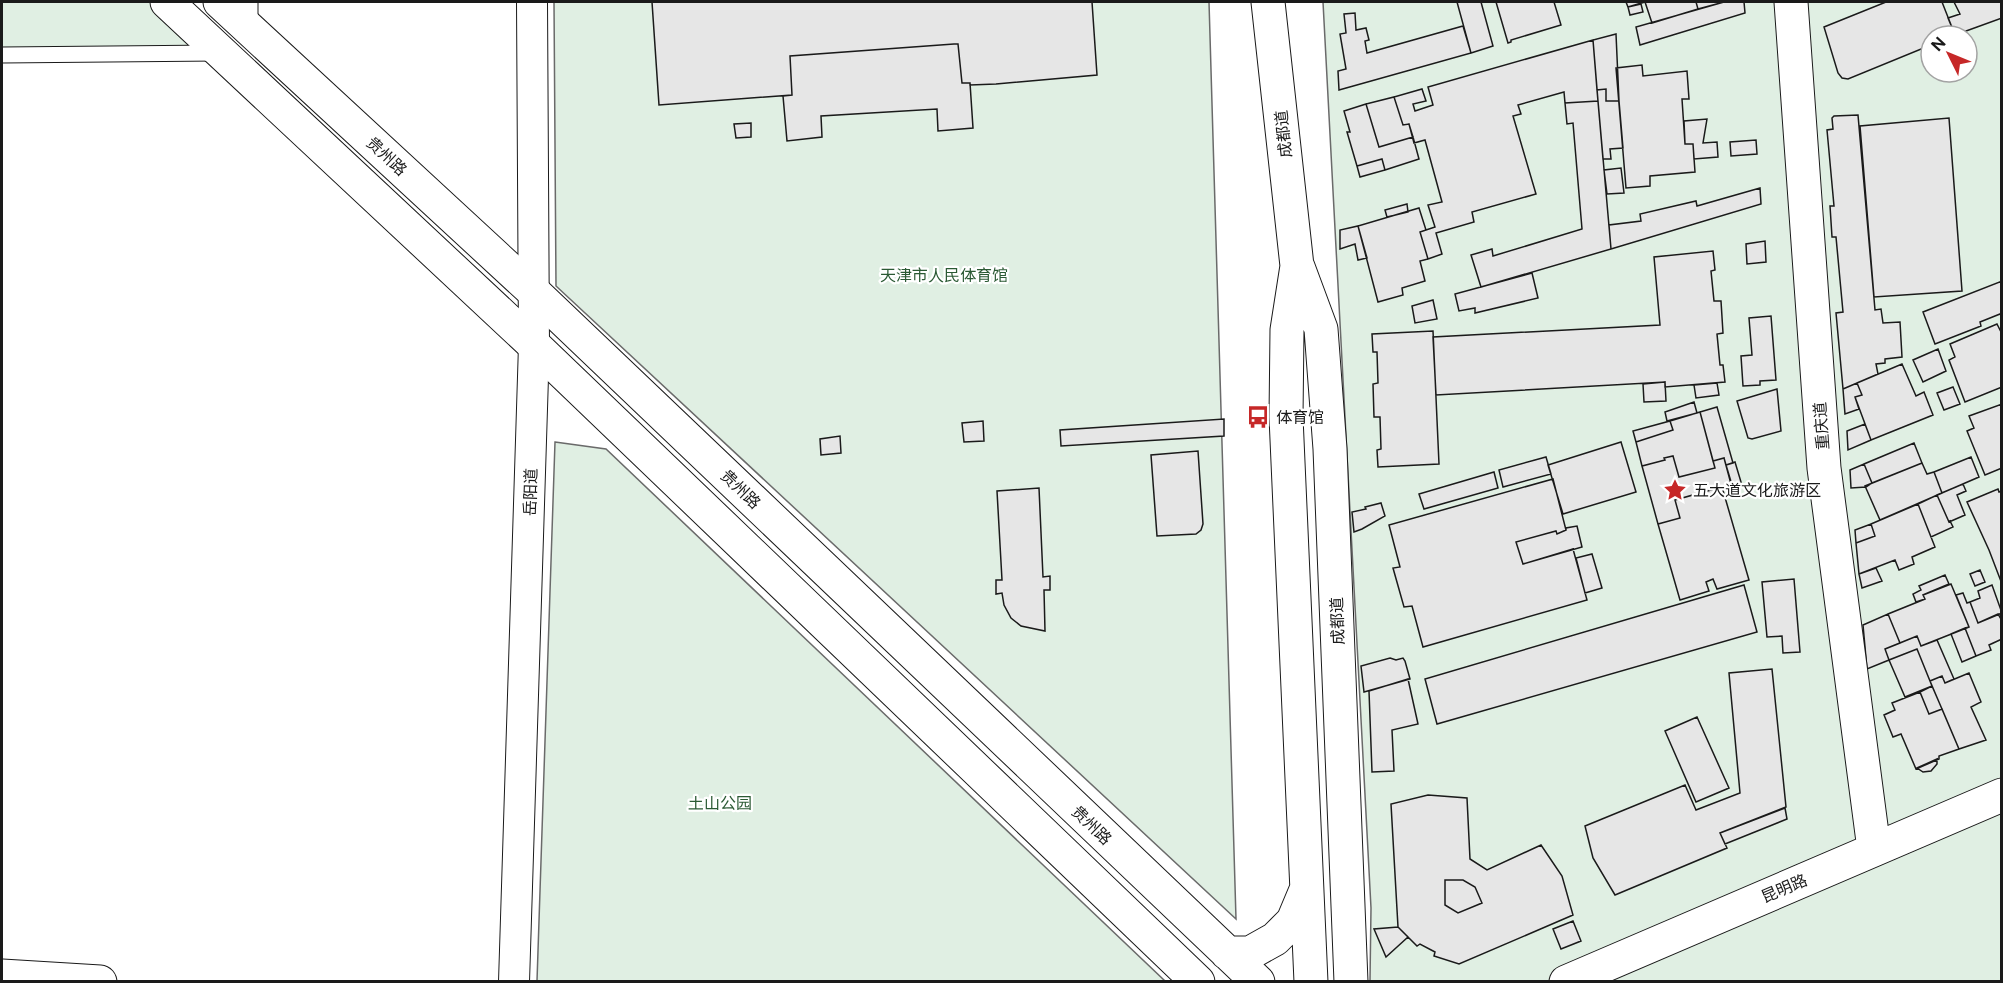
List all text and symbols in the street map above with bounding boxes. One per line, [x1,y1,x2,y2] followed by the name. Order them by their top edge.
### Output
[1919,24,1979,84] north arrow
[1927,33,1950,55] text: N
[1272,109,1295,159] street label: 成都道
[363,133,411,180] street label: 贵州路
[880,266,1008,285] park label: 天津市人民体育馆
[1810,401,1833,451] street label: 重庆道
[1245,404,1271,430] bus stop icon: 体育馆
[1276,408,1324,427] place label: 体育馆
[717,466,765,513] street label: 贵州路
[520,468,541,516] street label: 岳阳道
[1662,477,1688,503] place icon: 五大道文化旅游区
[1693,481,1821,500] place label: 五大道文化旅游区
[1327,597,1348,645] street label: 成都道
[688,794,752,813] park label: 土山公园
[1068,802,1116,849] street label: 贵州路
[1758,870,1810,907] street label: 昆明路

